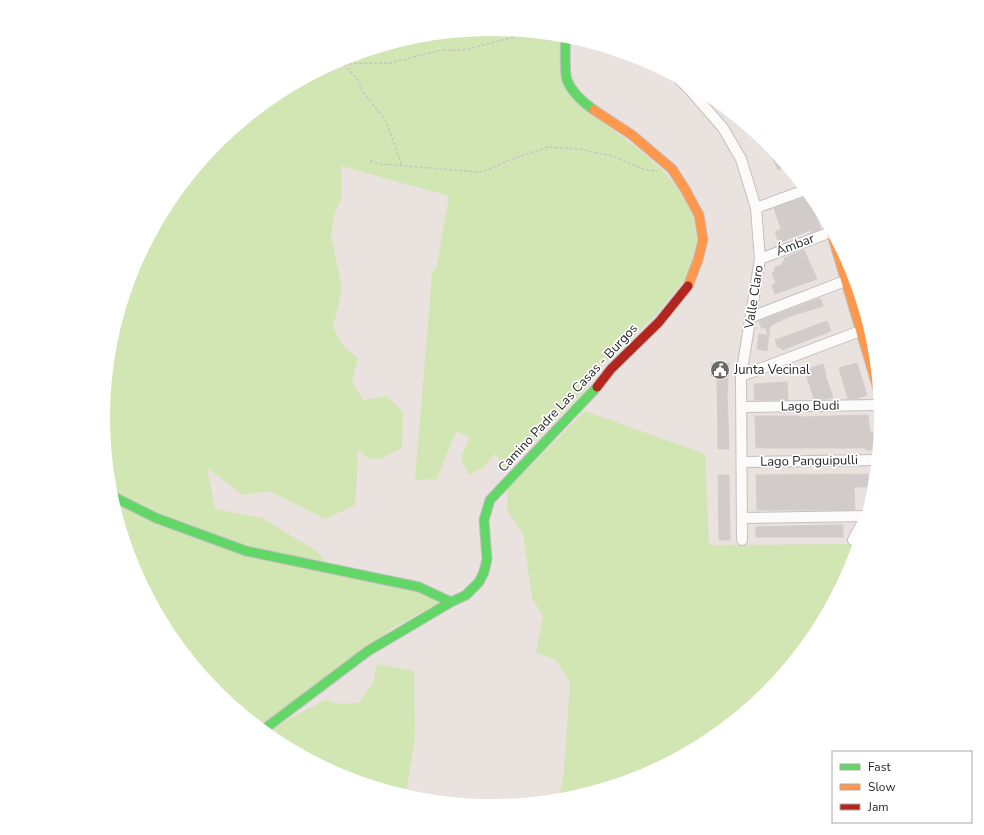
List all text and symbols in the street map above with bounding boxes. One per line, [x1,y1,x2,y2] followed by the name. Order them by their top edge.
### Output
[773,228,817,261] street label: Ámbar
[740,264,768,331] street label: Valle Claro
[494,320,642,476] street label: Camino Padre Las Casas - Burgos
[709,359,731,381] public building icon: Junta Vecinal
[733,361,810,379] place label: Junta Vecinal
[780,396,840,416] street label: Lago Budi
[760,451,858,471] street label: Lago Panguipulli
[832,751,972,823] legend
[868,759,891,775] text: Fast
[868,779,896,795] text: Slow
[867,799,889,815] text: Jam

